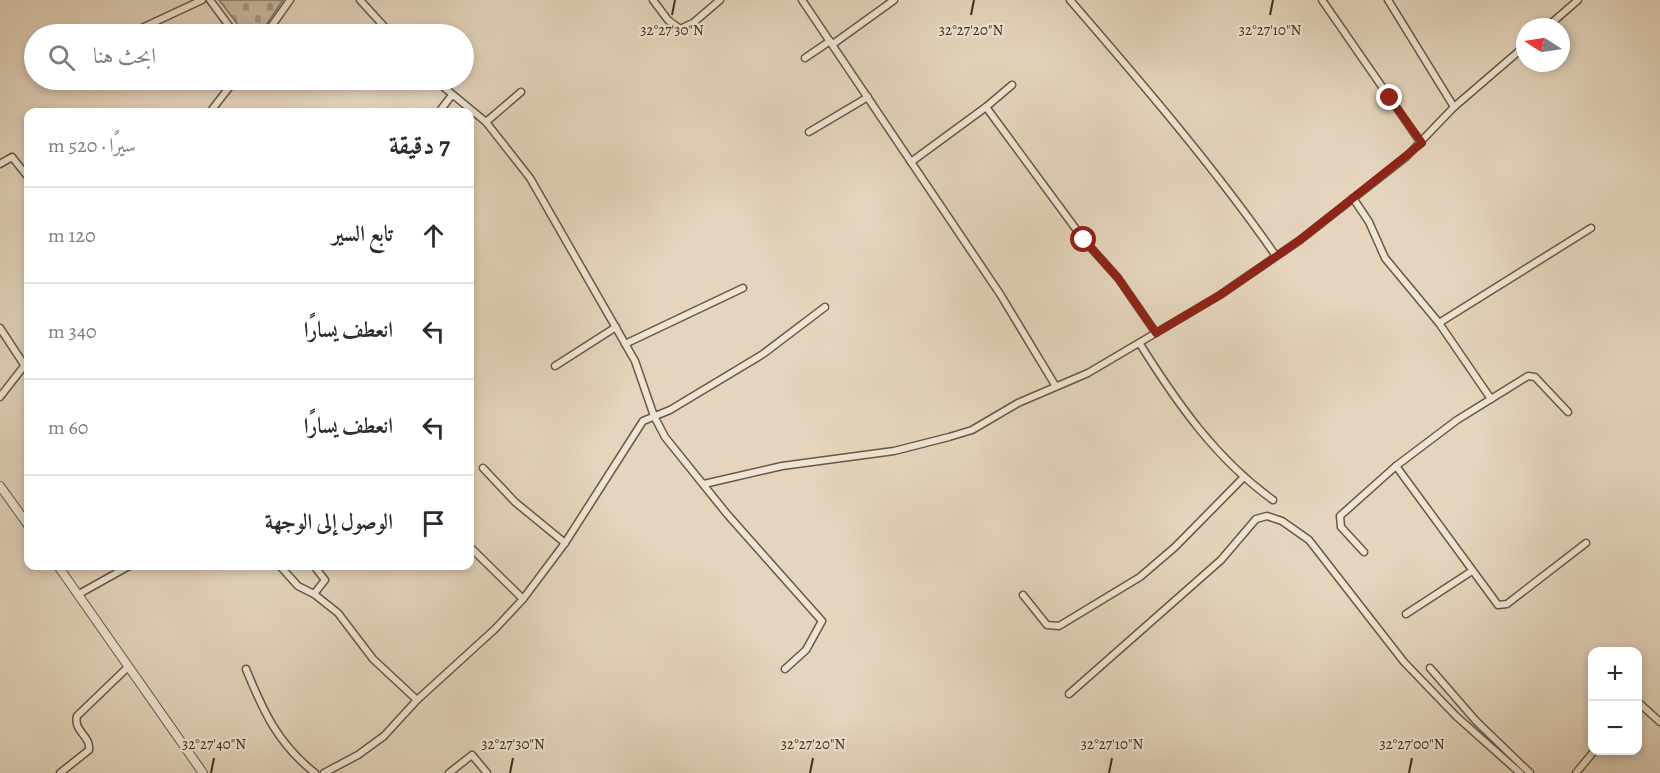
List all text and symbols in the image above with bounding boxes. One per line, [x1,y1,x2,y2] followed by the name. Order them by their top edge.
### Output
[1516,18,1570,72] north arrow
[640,20,704,40] text: 32°27'30"N
[939,20,1003,40] text: 32°27'20"N
[1239,20,1301,40] text: 32°27'10"N
[24,24,474,90] search box
[45,41,78,74] icon: search
[93,41,156,71] text: ابحث هنا
[1376,84,1402,110] route end
[389,128,450,163] text: 7 دقيقة
[48,132,136,159] text: سيرًا · 520 m
[332,219,393,249] text: تابع السير
[417,219,450,252] icon: ahead
[48,222,96,249] text: 120 m
[1070,226,1096,252] route start
[304,315,393,345] text: انعطف يسارًا
[417,315,450,348] icon: left
[48,318,97,345] text: 340 m
[304,411,393,441] text: انعطف يسارًا
[417,411,450,444] icon: left
[48,414,89,441] text: 60 m
[265,507,393,537] text: الوصول إلى الوجهة
[417,507,450,540] icon: arrive
[1588,647,1642,755] map controls
[1588,647,1642,701] button: +
[1588,701,1642,755] button: −
[182,734,246,754] text: 32°27'40"N
[481,734,545,754] text: 32°27'30"N
[781,734,845,754] text: 32°27'20"N
[1081,734,1143,754] text: 32°27'10"N
[1379,734,1445,754] text: 32°27'00"N

